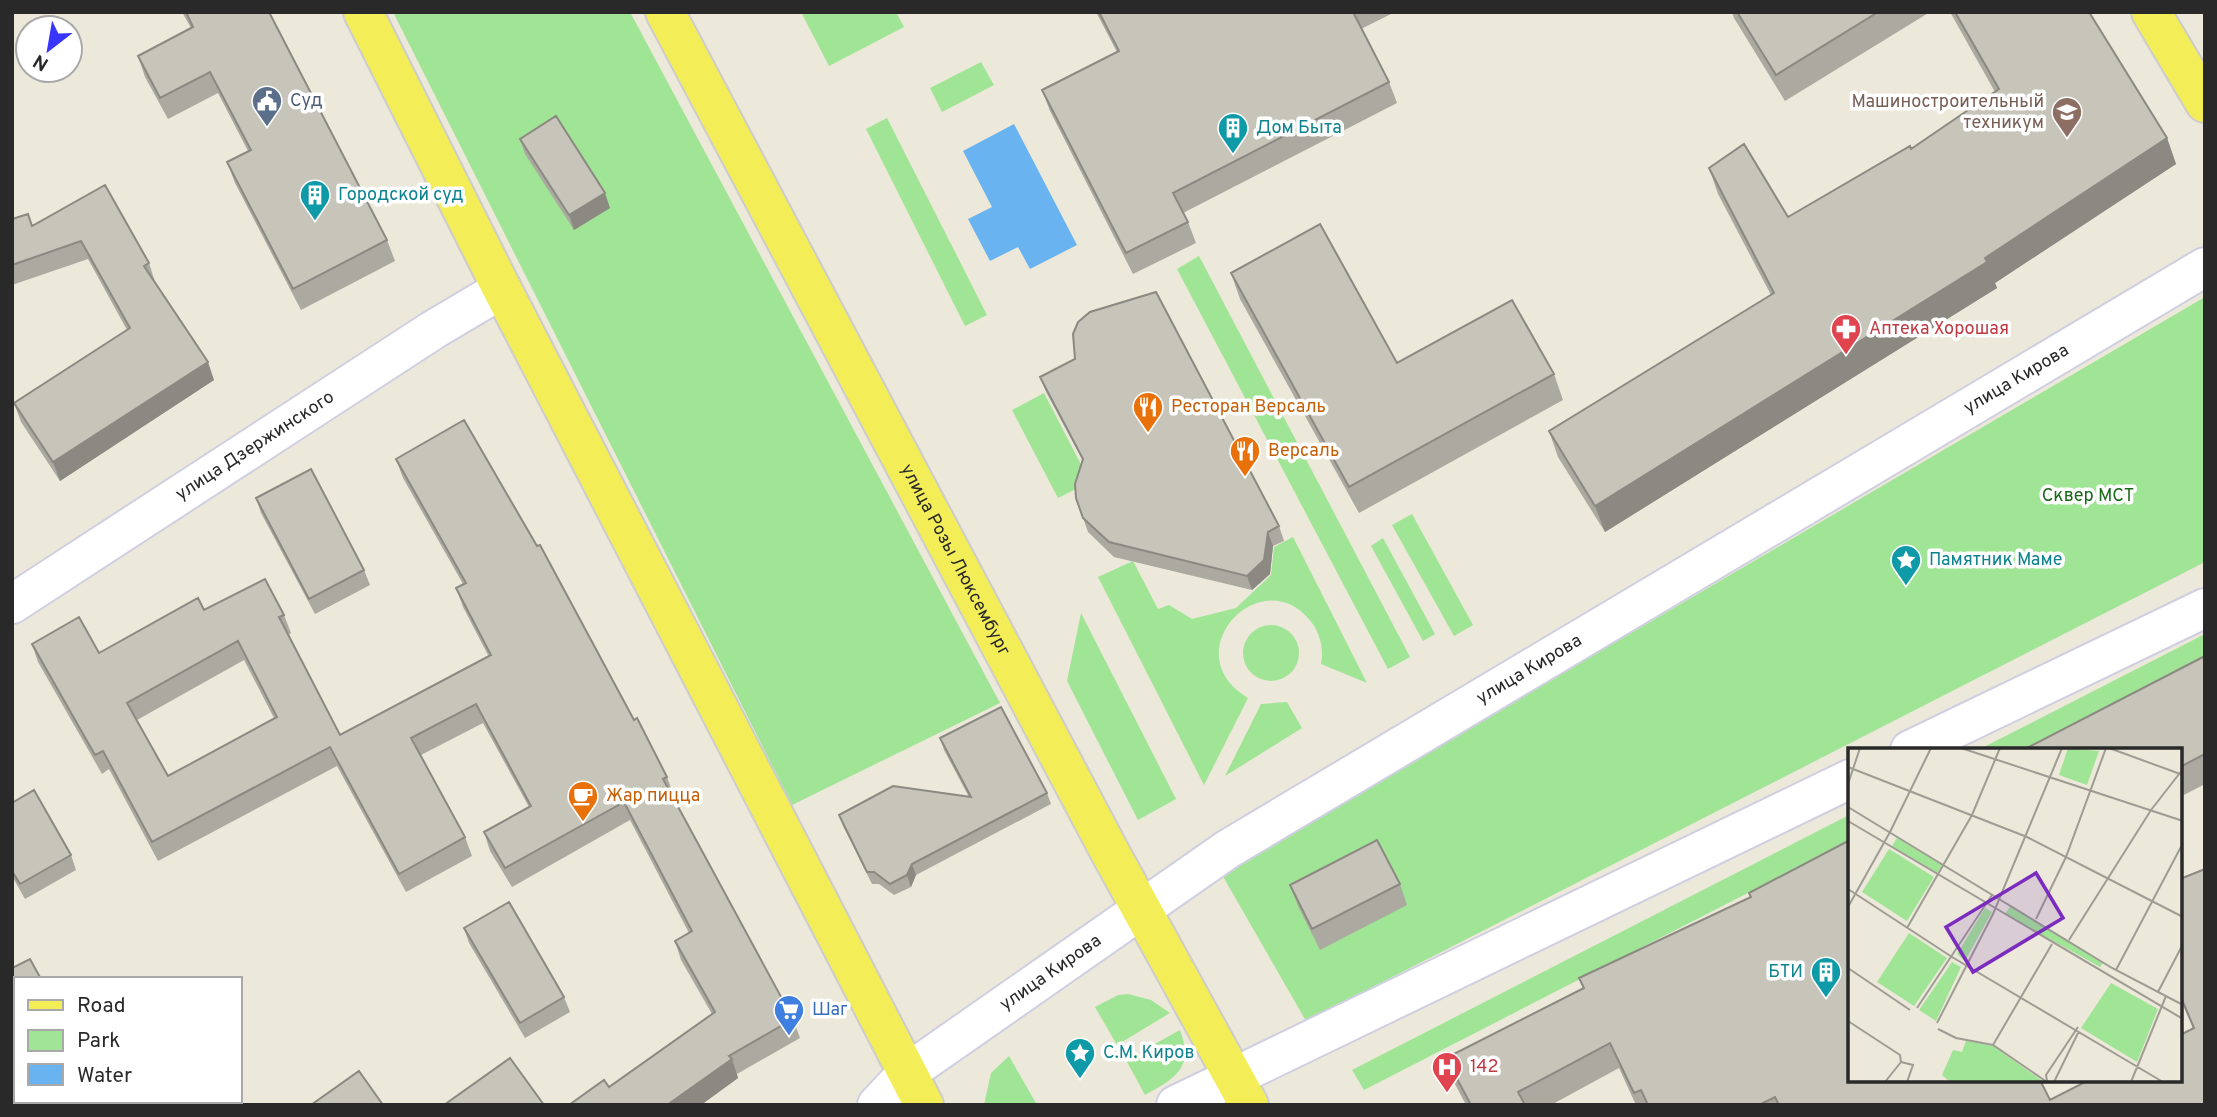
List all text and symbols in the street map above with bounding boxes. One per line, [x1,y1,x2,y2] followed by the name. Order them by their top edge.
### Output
[14,14,84,84] north arrow
[29,48,53,76] text: N
[250,84,284,128] public building icon: Суд
[290,90,323,113] place label: Суд
[1852,91,2044,135] place label: Машиностроительный техникум
[2050,95,2084,139] school or university icon: Машиностроительный техникум
[1216,111,1250,155] building icon: Дом Быта
[1256,117,1342,140] place label: Дом Быта
[298,178,332,222] building icon: Городской суд
[338,184,464,207] place label: Городской суд
[1829,312,1863,356] pharmacy icon: Аптека Хорошая
[1869,318,2009,341] place label: Аптека Хорошая
[1960,339,2073,420] street label: улица Кирова
[171,386,339,506] street label: улица Дзержинского
[1131,390,1165,434] restaurant icon: Ресторан Версаль
[1171,396,1326,419] place label: Ресторан Версаль
[1228,434,1262,478] restaurant icon: Версаль
[1268,440,1339,463] place label: Версаль
[895,460,1016,660] street label: улица Розы Люксембург
[2042,485,2134,508] park label: Сквер МСТ
[1889,543,1923,587] place icon: Памятник Маме
[1929,549,2062,572] place label: Памятник Маме
[1472,629,1586,710] street label: улица Кирова
[1848,748,2182,1082] inset map
[566,779,600,823] cafe icon: Жар пицца
[606,785,700,808] place label: Жар пицца
[995,929,1106,1016] street label: улица Кирова
[1809,955,1843,999] building icon: БТИ
[1768,961,1803,984] place label: БТИ
[14,977,242,1103] legend
[77,993,126,1020] text: Road
[772,993,806,1037] supermarket icon: Шаг
[812,999,848,1022] place label: Шаг
[77,1028,120,1055] text: Park
[1063,1036,1097,1080] place icon: С.М. Киров
[1103,1042,1195,1065] place label: С.М. Киров
[1430,1050,1464,1094] hospital icon: 142
[1470,1056,1499,1079] place label: 142
[77,1063,132,1090] text: Water

